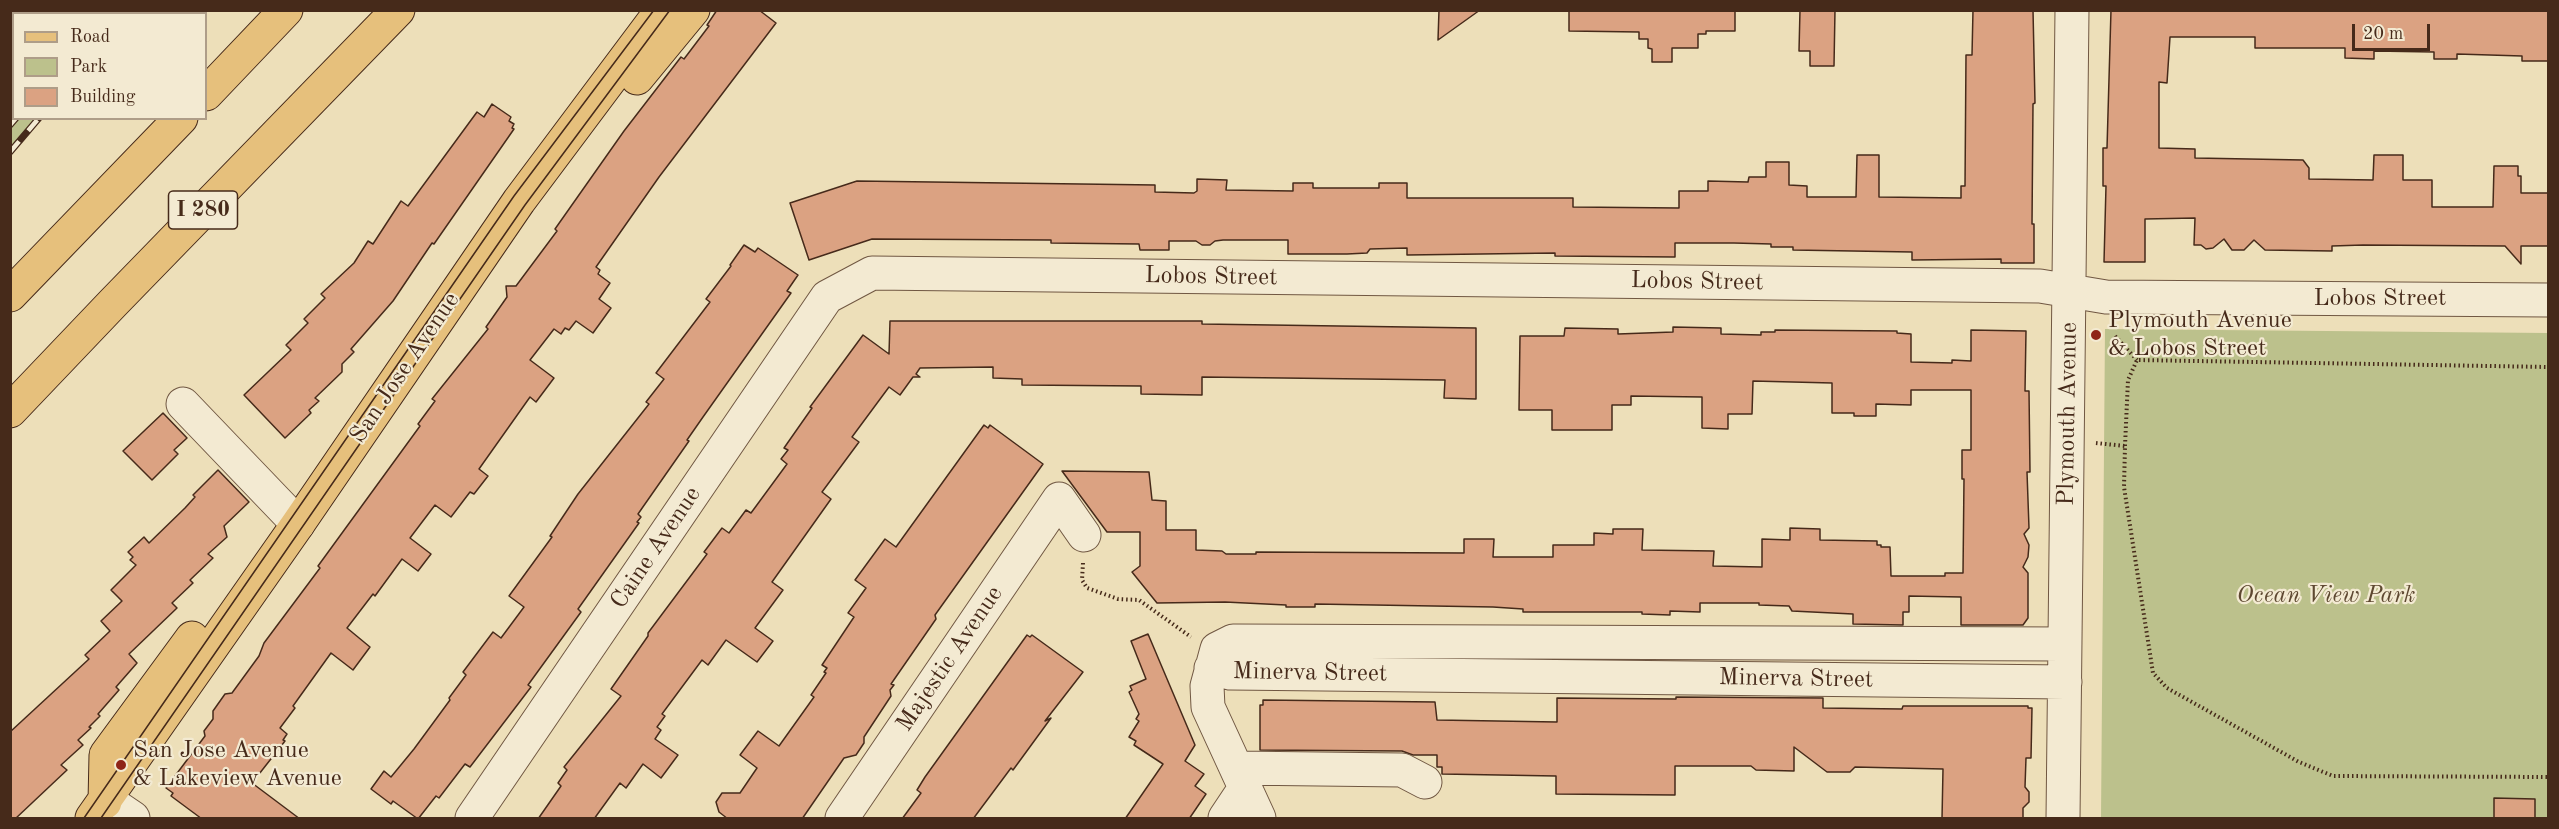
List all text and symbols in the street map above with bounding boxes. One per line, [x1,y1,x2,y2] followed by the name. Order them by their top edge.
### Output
[12,12,207,120] legend
[2355,12,2433,50] scale bar
[2363,25,2403,43] text: 20 m
[70,28,110,46] text: Road
[70,58,107,76] text: Park
[70,88,135,106] text: Building
[168,191,238,229] road number: I 280
[1144,261,1278,293] street label: Lobos Street
[1630,266,1764,298] street label: Lobos Street
[2314,285,2446,313] street label: Lobos Street
[344,287,466,449] street label: San Jose Avenue
[2108,307,2292,363] place label: Plymouth Avenue & Lobos Street
[2052,322,2084,506] street label: Plymouth Avenue
[2089,328,2103,342] marker: Plymouth Avenue & Lobos Street
[605,481,707,615] street label: Caine Avenue
[891,581,1009,737] street label: Majestic Avenue
[2237,582,2415,610] park label: Ocean View Park
[1232,657,1388,689] street label: Minerva Street
[1718,663,1874,695] street label: Minerva Street
[133,737,342,793] place label: San Jose Avenue & Lakeview Avenue
[114,758,128,772] marker: San Jose Avenue & Lakeview Avenue

